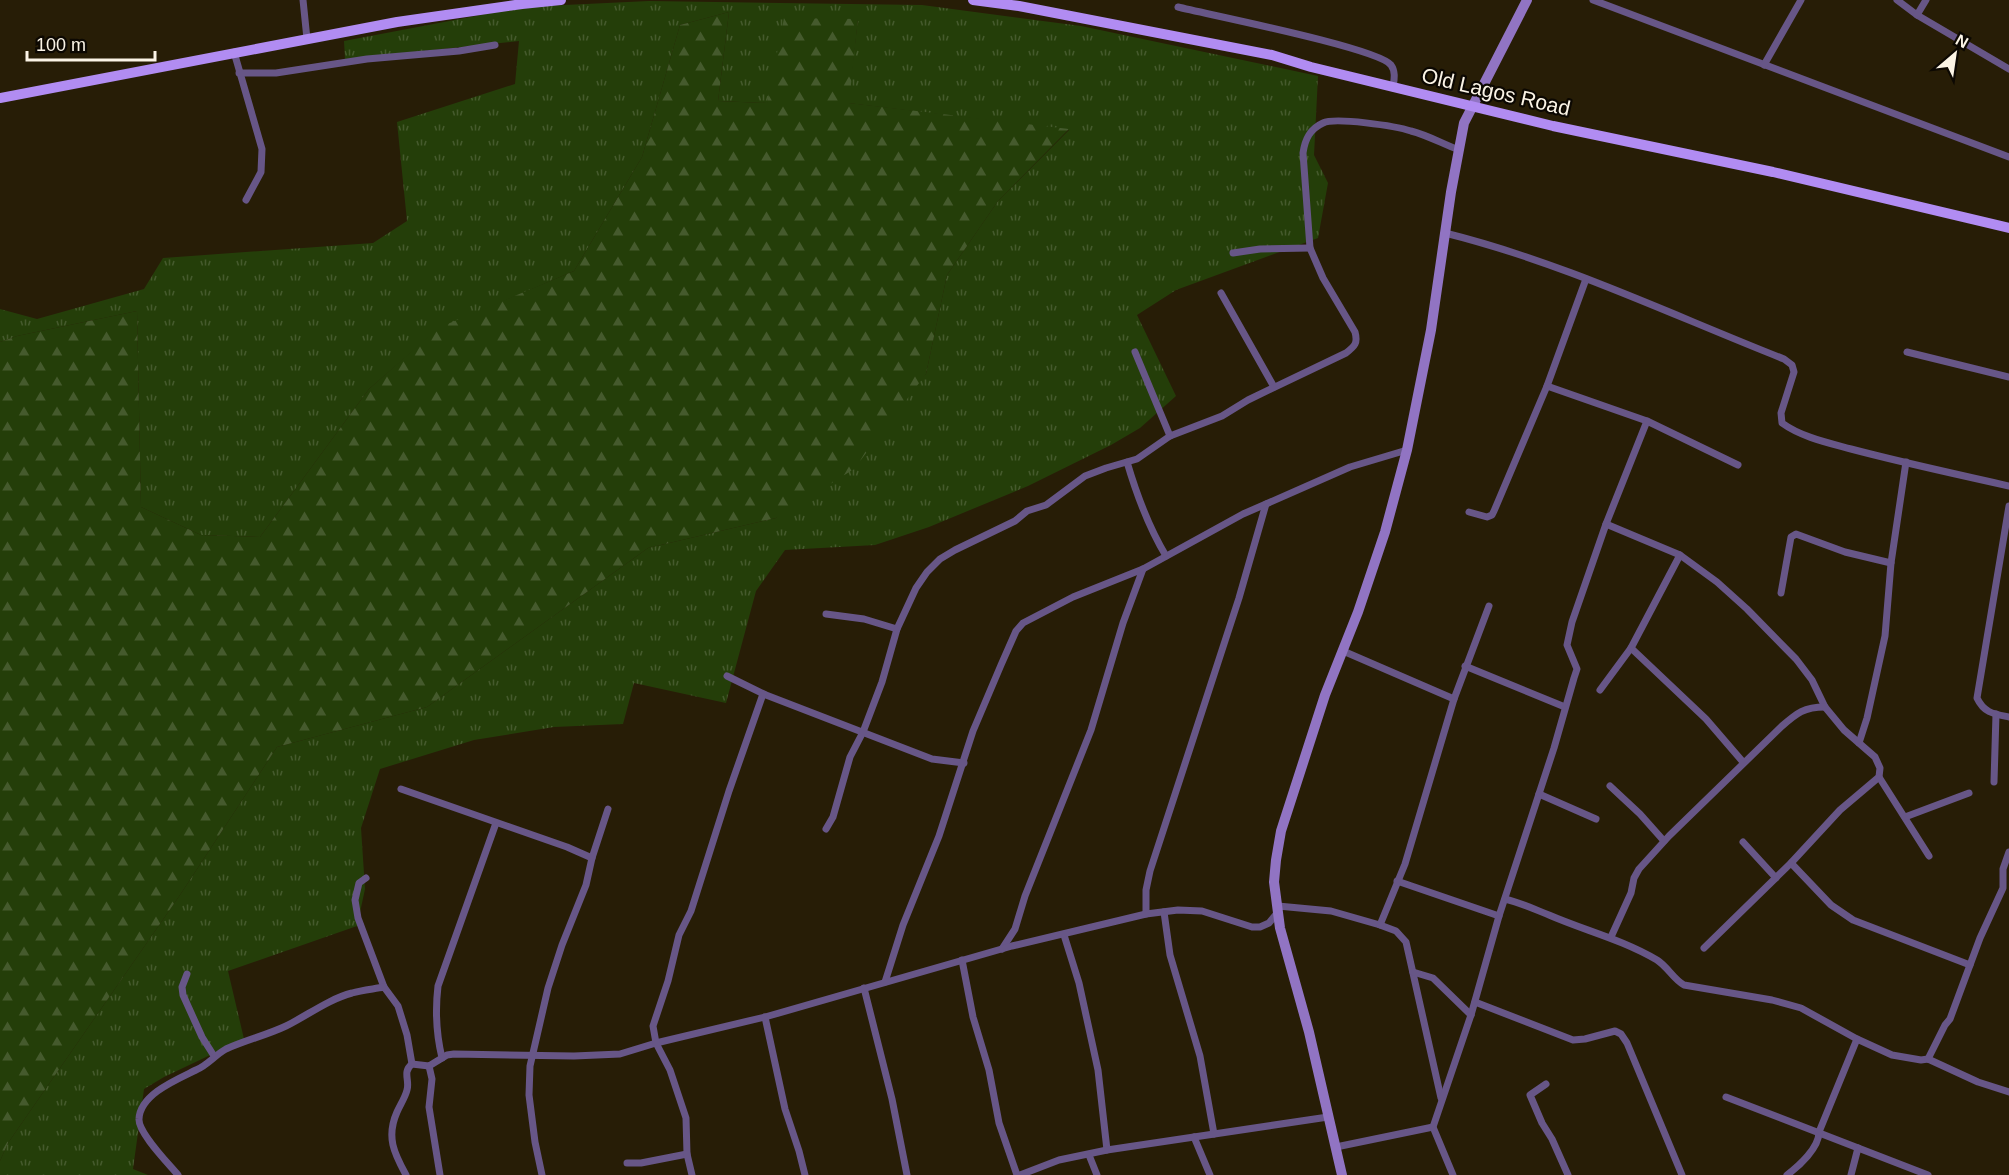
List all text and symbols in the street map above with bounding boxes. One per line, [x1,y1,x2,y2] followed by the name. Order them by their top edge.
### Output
[27,24,154,62] scale bar
[1925,24,1985,84] north arrow
[1953,31,1971,52] text: N
[36,35,86,55] text: 100 m
[1420,63,1573,120] street label: Old Lagos Road

